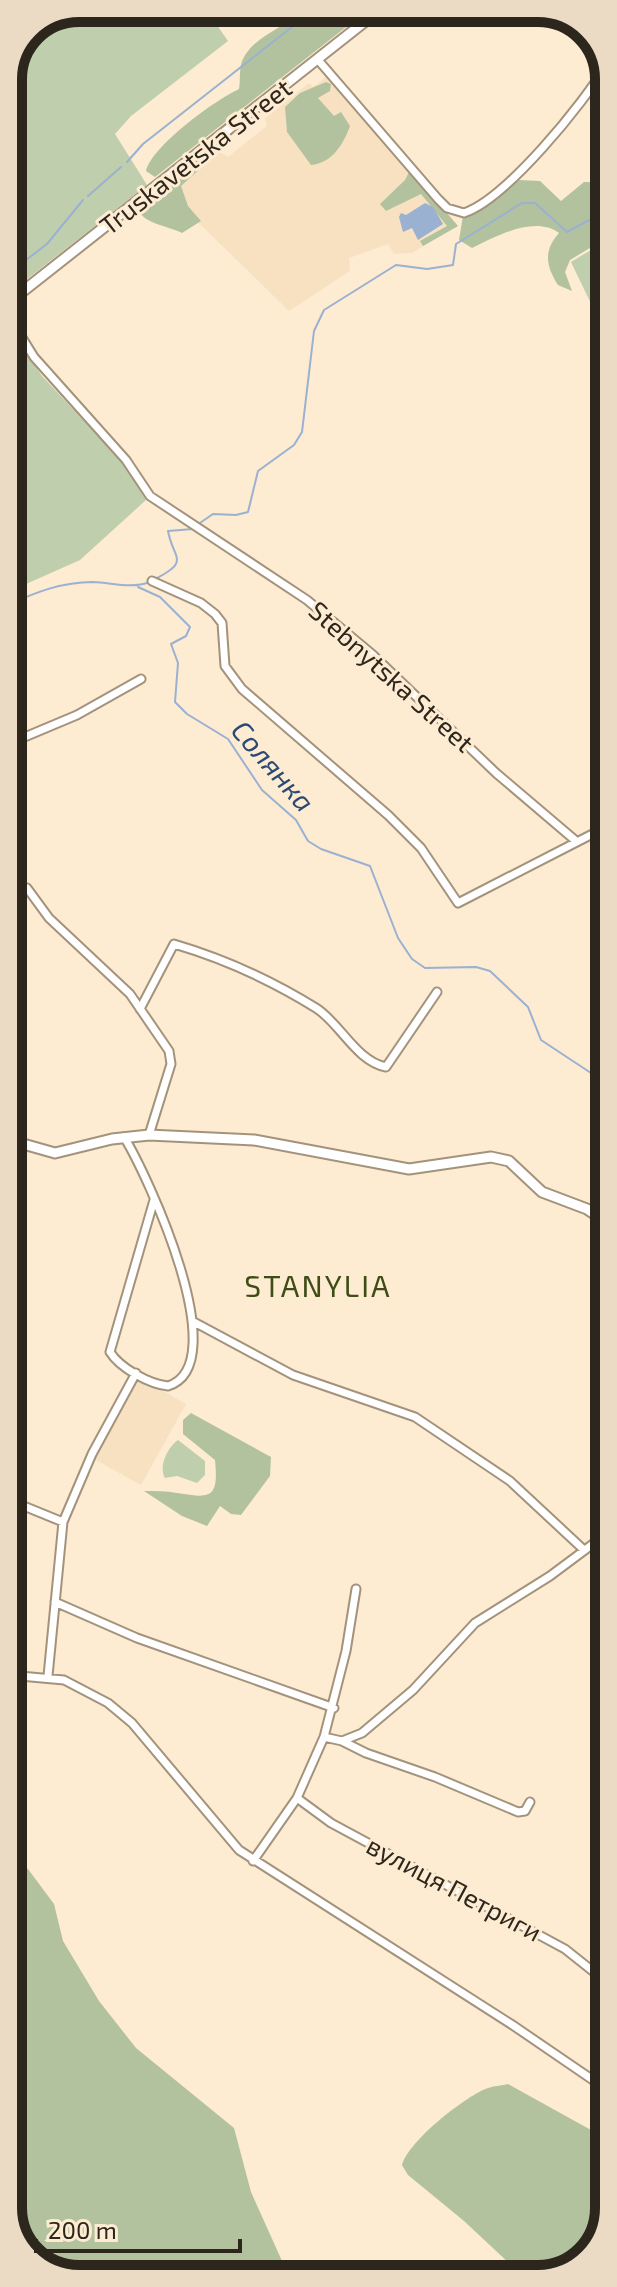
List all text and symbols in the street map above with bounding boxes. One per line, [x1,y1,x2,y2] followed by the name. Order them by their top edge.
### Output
[93,71,297,240] street label: Truskavetska Street
[303,594,481,758] street label: Stebnytska Street
[225,713,322,818] water label: Солянка
[244,1267,392,1303] district label: STANYLIA
[361,1829,548,1948] street label: вулиця Петриги
[36,2203,240,2253] scale bar
[48,2215,117,2244] text: 200 m

